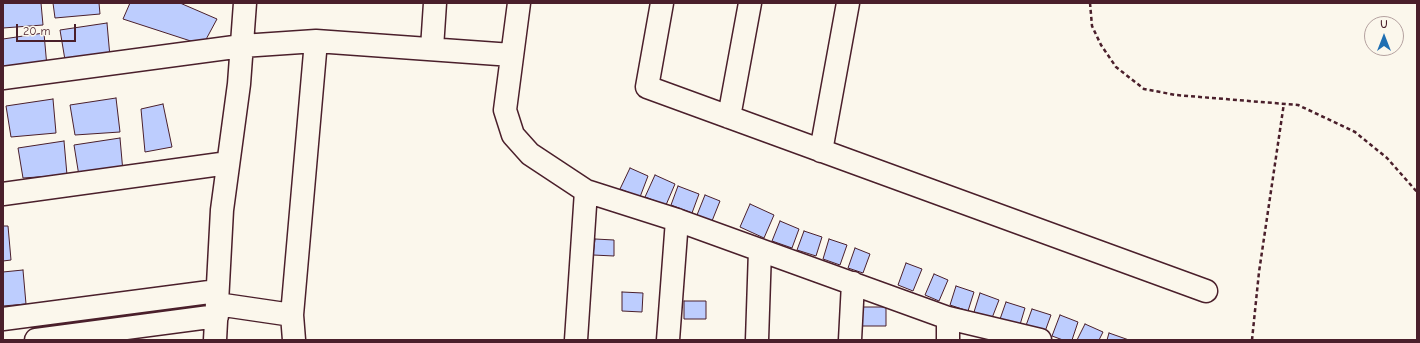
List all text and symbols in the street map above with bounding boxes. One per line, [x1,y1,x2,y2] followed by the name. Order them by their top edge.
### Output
[18,16,78,42] scale bar
[1364,16,1404,56] north arrow
[1380,18,1388,31] text: U
[23,24,51,38] text: 20 m

